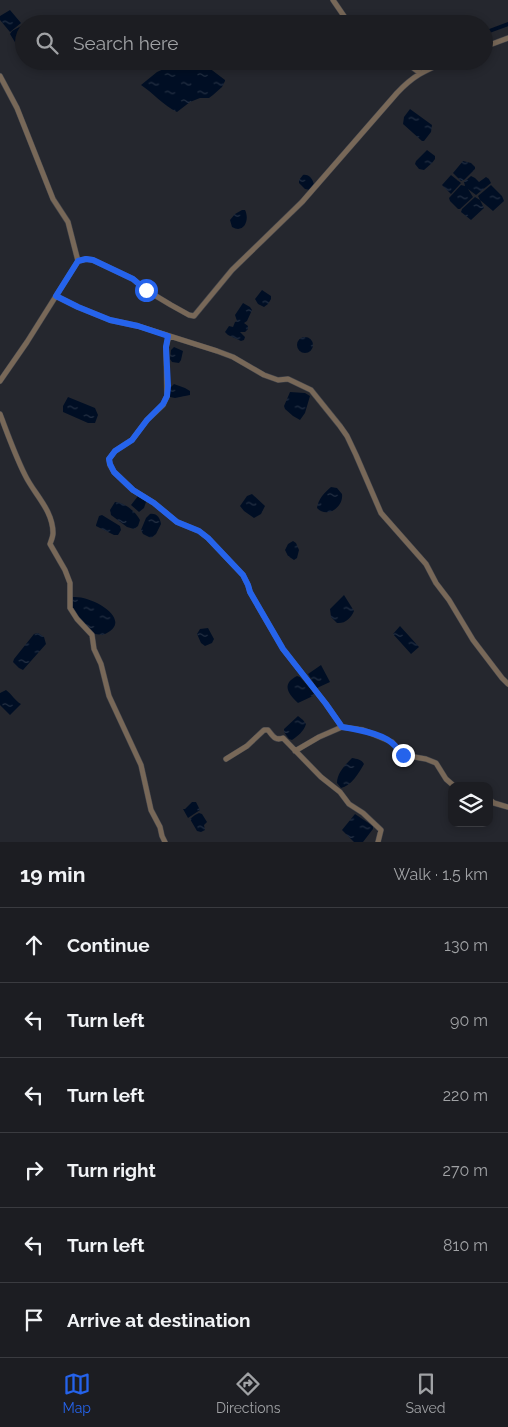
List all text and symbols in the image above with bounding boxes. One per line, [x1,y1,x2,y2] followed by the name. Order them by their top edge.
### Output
[15,15,493,70] search box
[33,29,61,57] icon: search
[73,32,179,54] text: Search here
[135,279,158,302] route start
[392,744,415,767] route end
[448,782,493,827] map controls
[448,782,493,827] button: layers
[20,862,85,887] text: 19 min
[394,865,488,884] text: Walk · 1.5 km
[20,931,48,959] icon: ahead
[67,934,150,956] text: Continue
[444,936,488,955] text: 130 m
[20,1006,48,1034] icon: left
[67,1009,144,1031] text: Turn left
[450,1011,488,1030] text: 90 m
[20,1081,48,1109] icon: left
[67,1084,144,1106] text: Turn left
[443,1086,488,1105] text: 220 m
[20,1156,48,1184] icon: right
[67,1159,156,1181] text: Turn right
[443,1161,488,1180] text: 270 m
[20,1231,48,1259] icon: left
[67,1234,144,1256] text: Turn left
[443,1236,488,1255] text: 810 m
[20,1306,48,1334] icon: arrive
[67,1309,251,1331] text: Arrive at destination
[62,1370,91,1416] tab: Map
[216,1370,281,1416] tab: Directions
[405,1370,446,1416] tab: Saved

